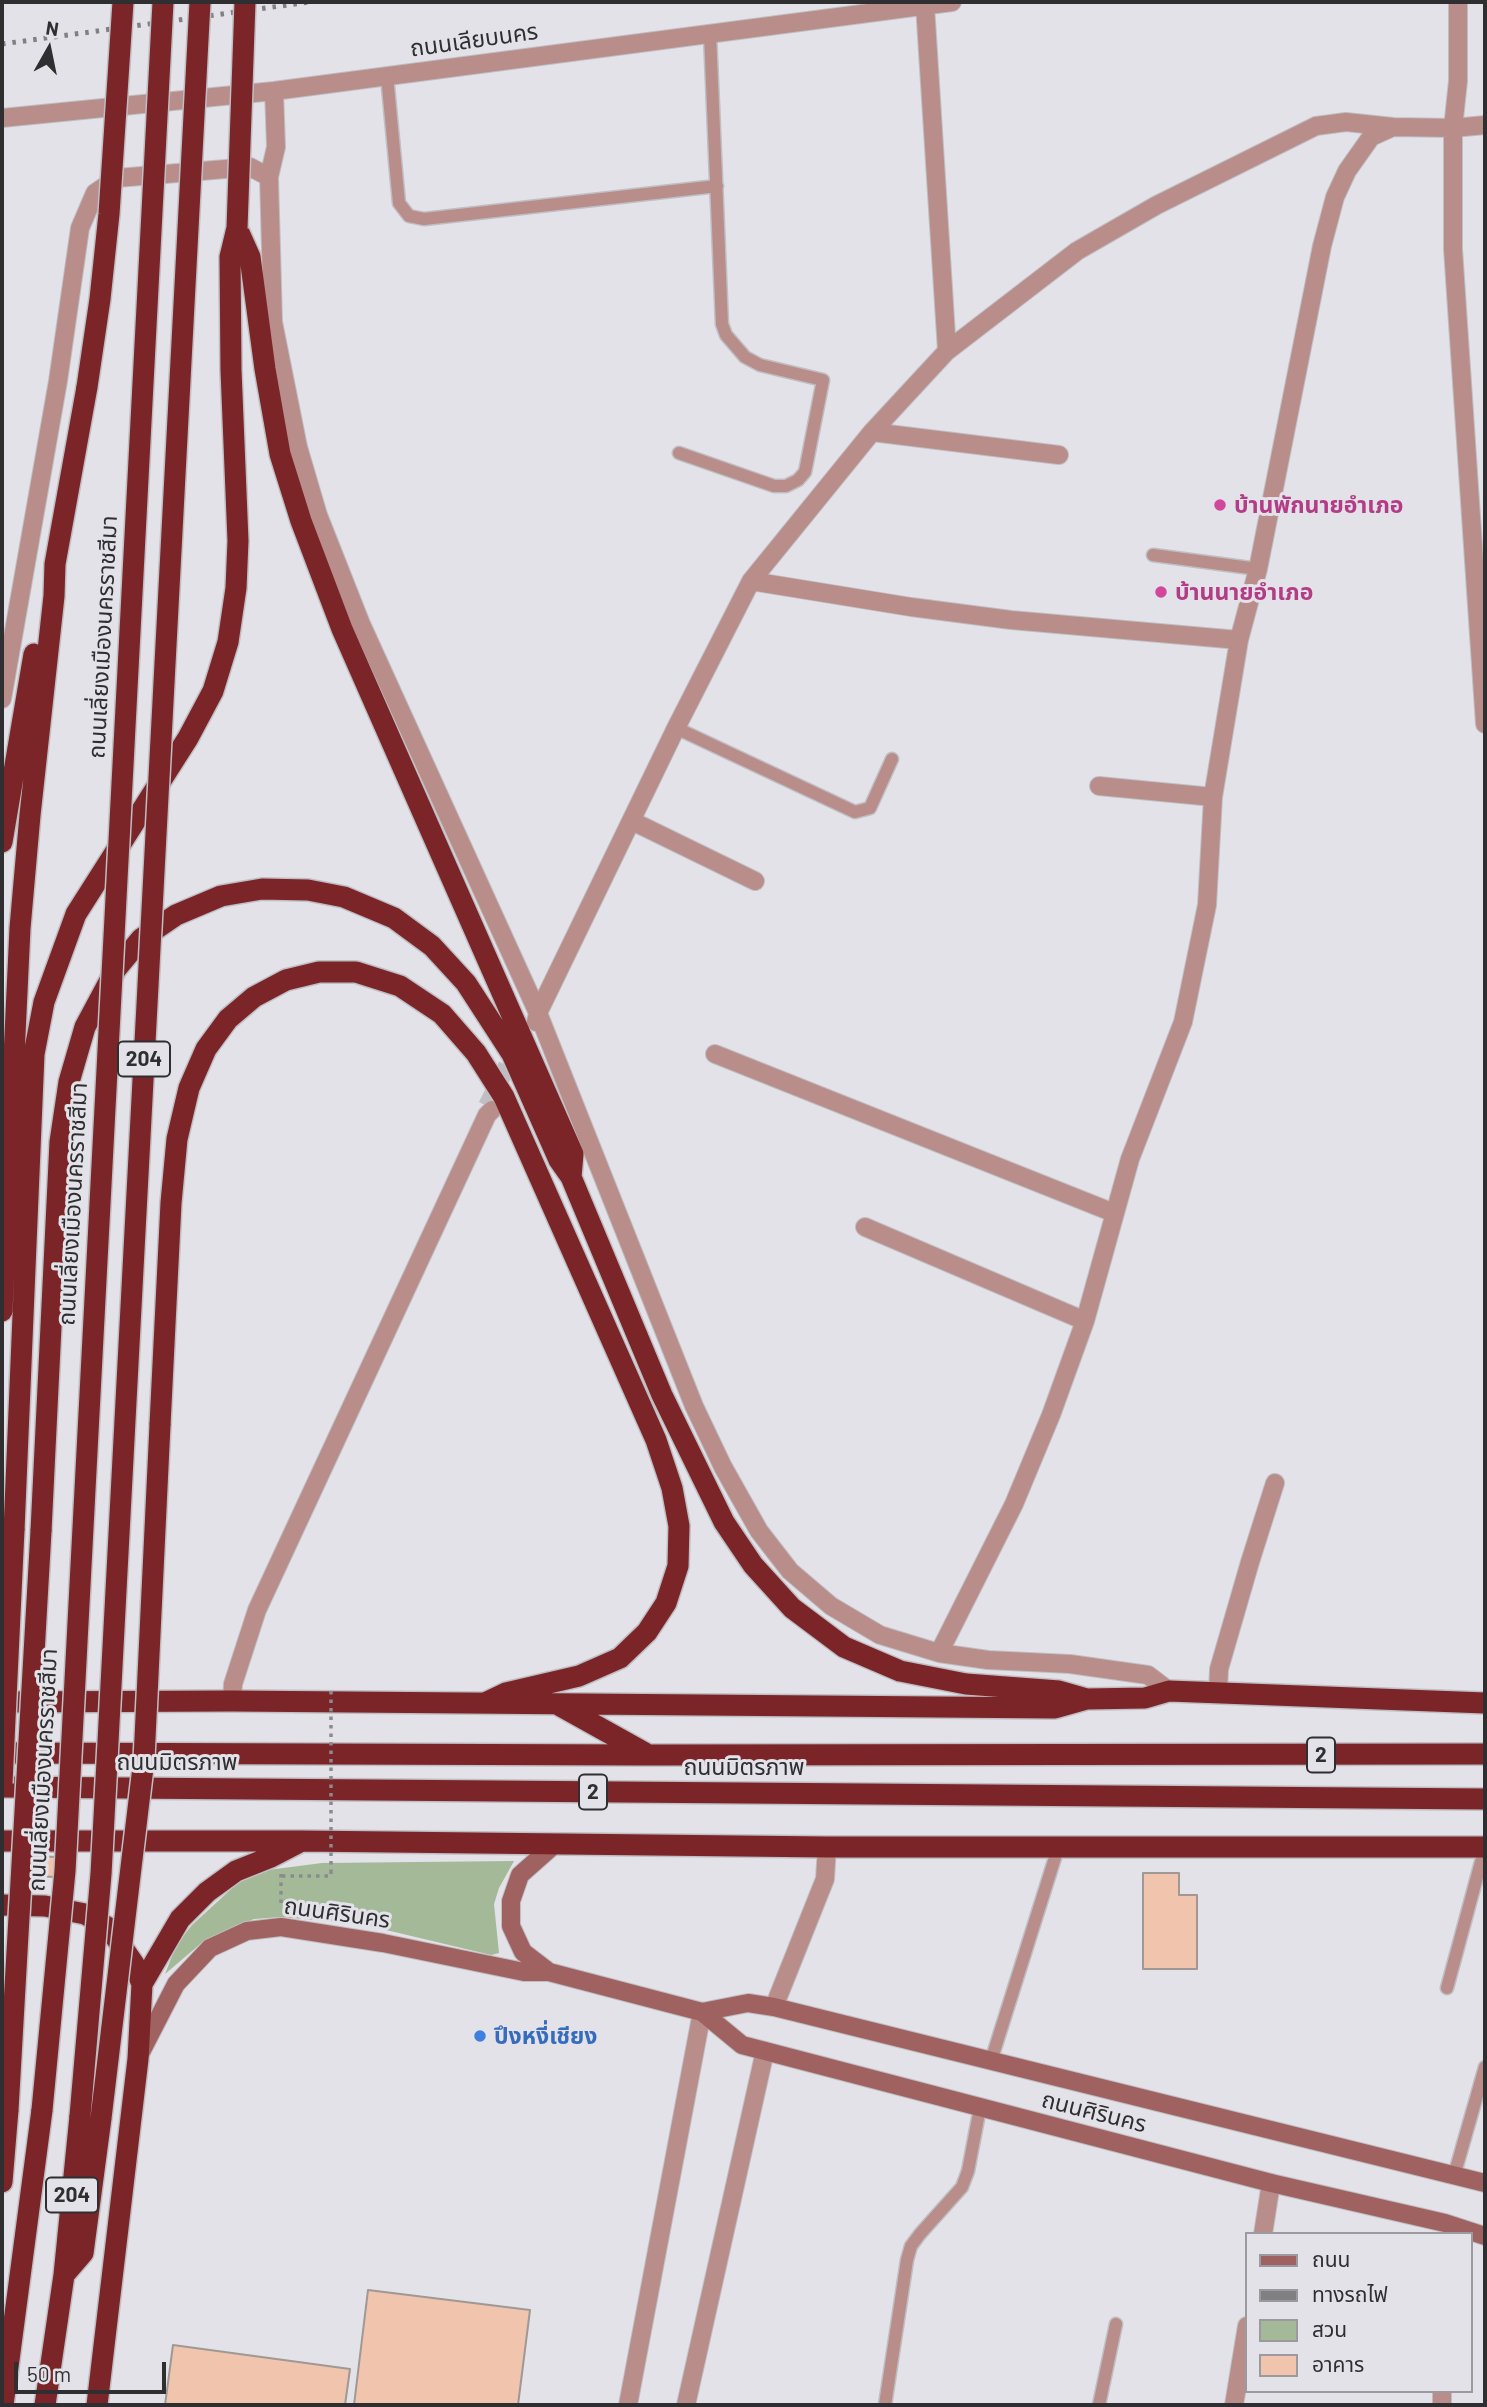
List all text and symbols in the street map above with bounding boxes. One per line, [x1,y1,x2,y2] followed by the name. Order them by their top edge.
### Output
[14,14,84,84] north arrow
[44,15,60,40] text: N
[408,17,540,63] street label: ถนนเลียบนคร
[1234,491,1403,519] place label: บ้านพักนายอำเภอ
[1212,497,1228,513] marker: บ้านพักนายอำเภอ
[83,515,123,759] street label: ถนนเลี่ยงเมืองนครราชสีมา
[1175,578,1313,606] place label: บ้านนายอำเภอ
[1153,584,1169,600] marker: บ้านนายอำเภอ
[118,1042,170,1076] road number: 204
[53,1082,93,1326] street label: ถนนเลี่ยงเมืองนครราชสีมา
[23,1648,63,1892] street label: ถนนเลี่ยงเมืองนครราชสีมา
[1307,1738,1335,1772] road number: 2
[116,1748,238,1776] street label: ถนนมิตรภาพ
[683,1753,805,1781] street label: ถนนมิตรภาพ
[579,1774,607,1810] road number: 2
[282,1892,392,1934] street label: ถนนศิรินคร
[494,2022,597,2050] place label: ปึงหงี่เชียง
[472,2028,488,2044] marker: ปึงหงี่เชียง
[1039,2086,1149,2138] street label: ถนนศิรินคร
[46,2178,98,2212] road number: 204
[1246,2232,1473,2393] legend
[1312,2246,1350,2271] text: ถนน
[1312,2281,1388,2306] text: ทางรถไฟ
[1312,2316,1347,2341] text: สวน
[18,2348,170,2392] scale bar
[1312,2351,1364,2376] text: อาคาร
[27,2361,71,2386] text: 50 m

